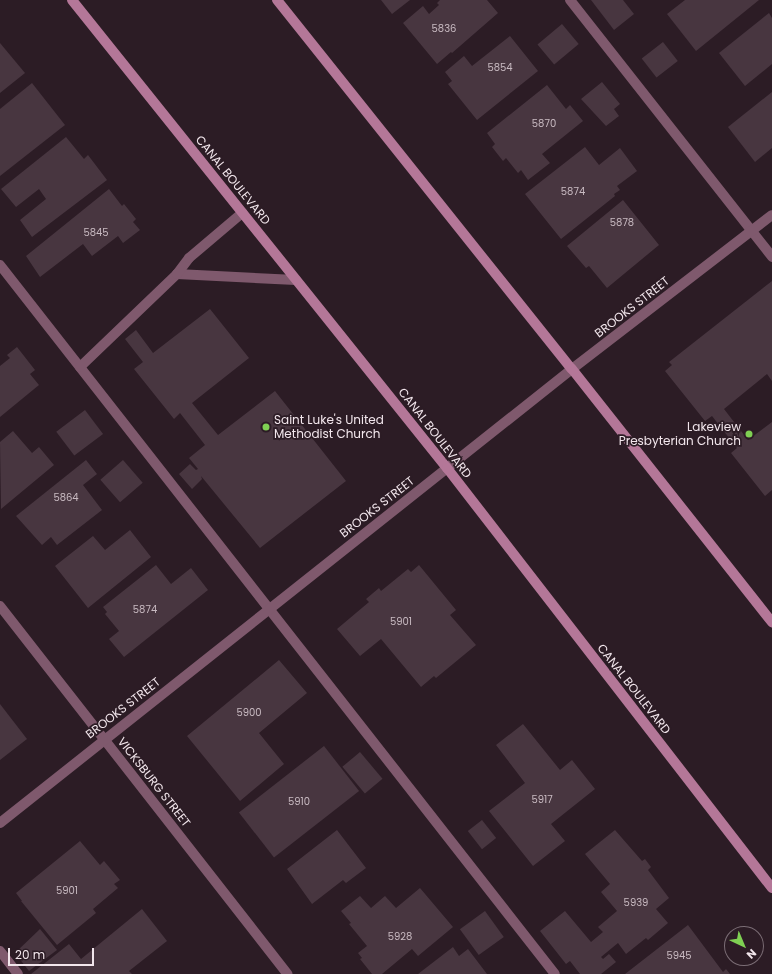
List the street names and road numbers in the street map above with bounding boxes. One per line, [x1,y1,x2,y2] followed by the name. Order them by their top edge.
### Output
[193,133,273,227] street label: CANAL BOULEVARD
[592,273,672,341] street label: BROOKS STREET
[395,385,475,481] street label: CANAL BOULEVARD
[337,473,417,541] street label: BROOKS STREET
[594,641,674,737] street label: CANAL BOULEVARD
[83,674,163,742] street label: BROOKS STREET
[115,734,193,830] street label: VICKSBURG STREET

